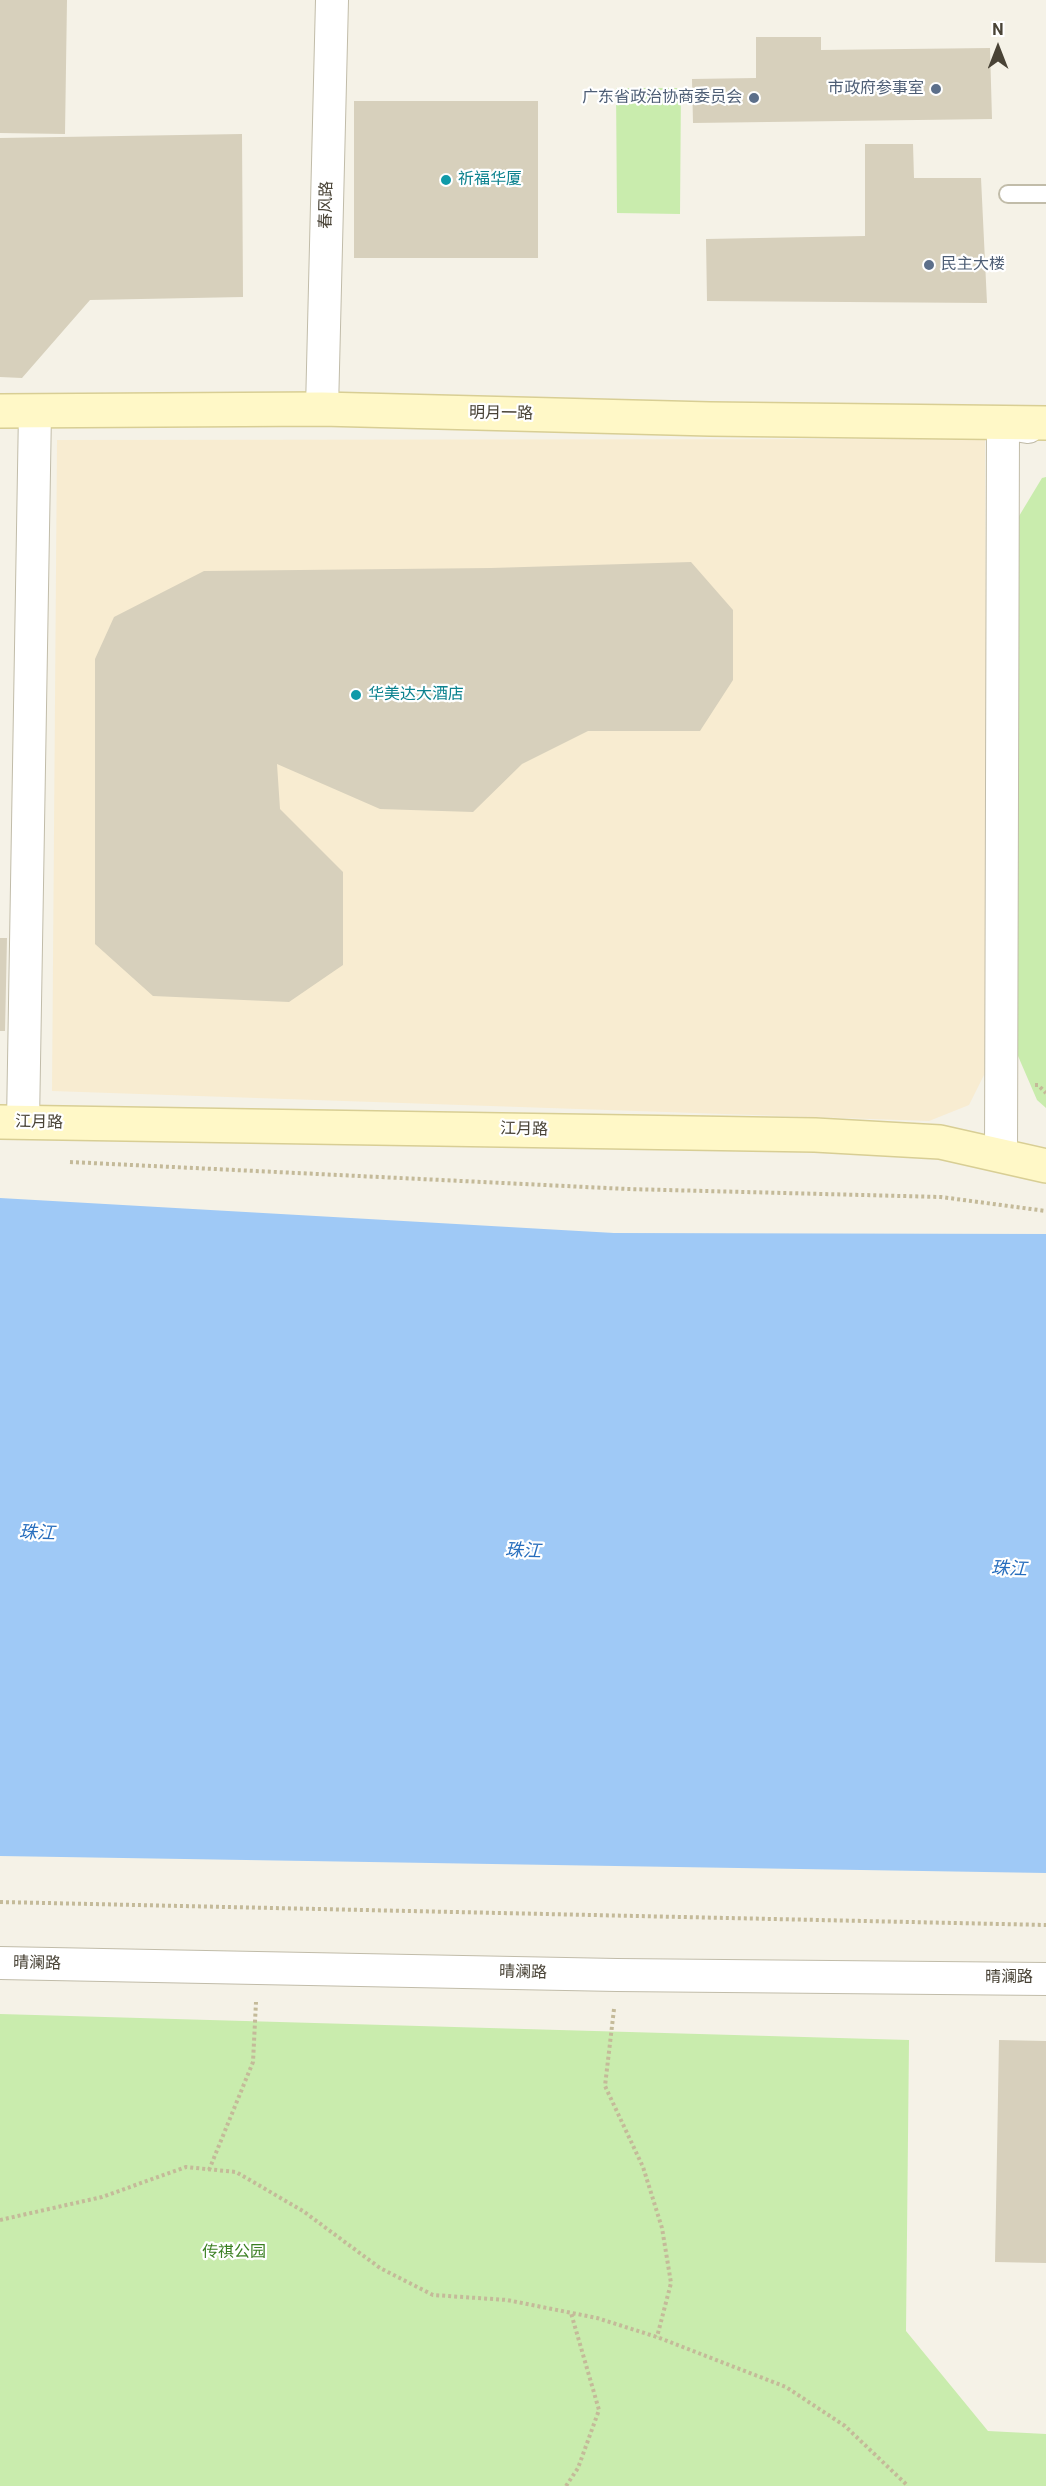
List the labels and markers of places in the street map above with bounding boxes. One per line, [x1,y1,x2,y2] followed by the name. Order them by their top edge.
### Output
[828,79,924,99] place label: 市政府参事室
[929,82,943,96] marker: 市政府参事室
[582,88,742,108] place label: 广东省政治协商委员会
[747,91,761,105] marker: 广东省政治协商委员会
[458,170,522,190] place label: 祈福华厦
[439,173,453,187] marker: 祈福华厦
[941,255,1005,275] place label: 民主大楼
[922,258,936,272] marker: 民主大楼
[368,685,464,705] place label: 华美达大酒店
[349,688,363,702] marker: 华美达大酒店

